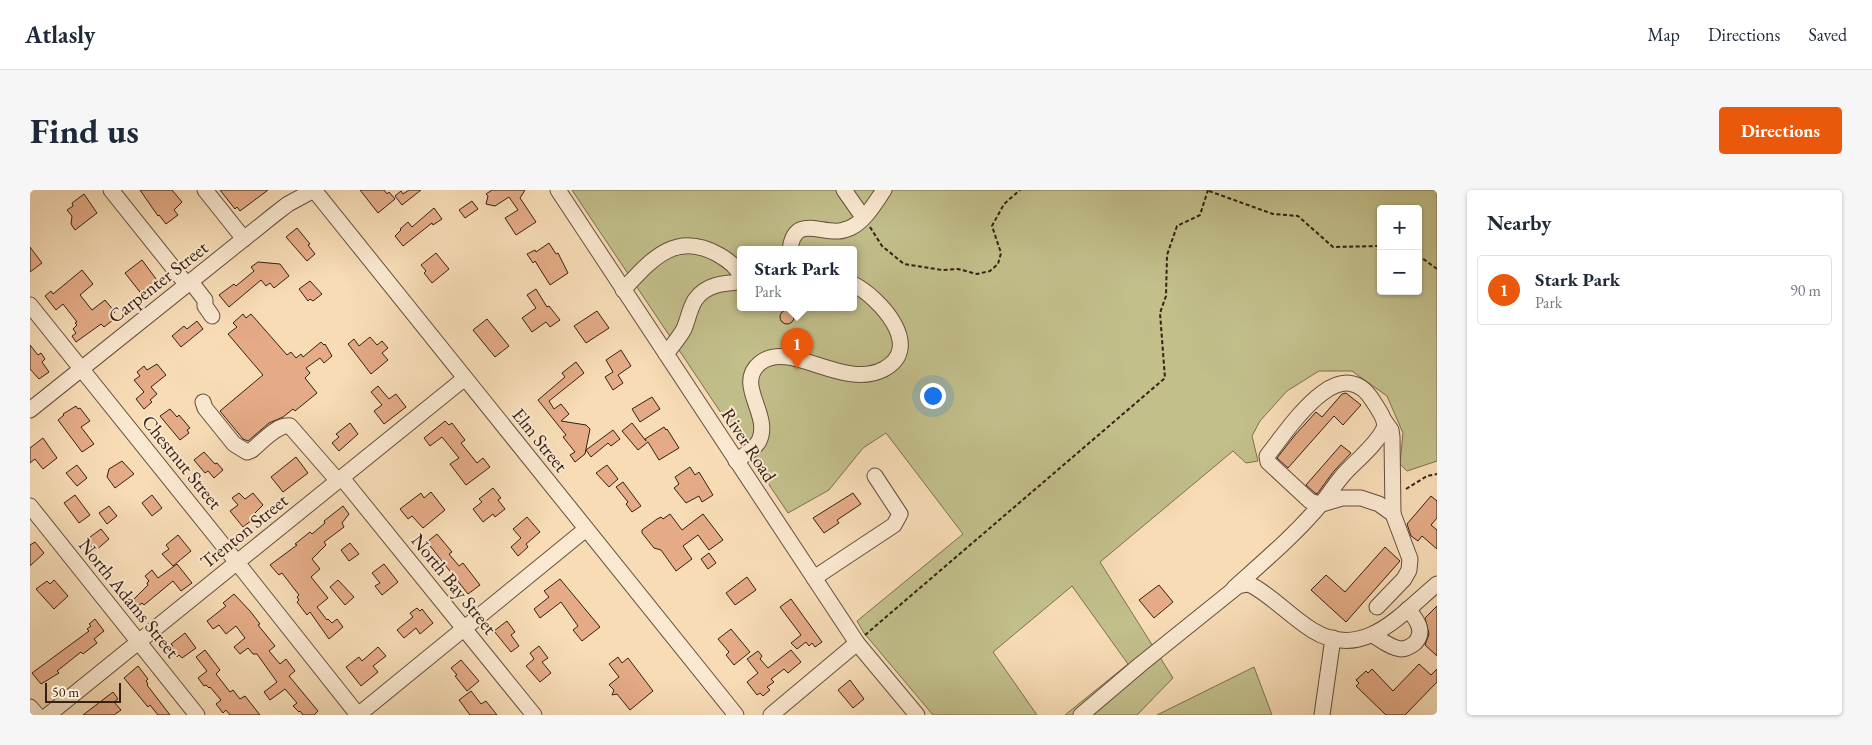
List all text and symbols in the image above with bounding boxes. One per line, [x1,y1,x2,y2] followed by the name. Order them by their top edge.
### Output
[25,19,95,50] text: Atlasly
[1648,23,1680,46] text: Map
[1708,23,1780,46] text: Directions
[1808,23,1847,46] text: Saved
[1719,107,1842,154] button: Directions
[30,108,139,153] text: Find us
[1377,205,1422,295] map controls
[1377,205,1422,250] button: +
[1487,209,1551,236] text: Nearby
[103,235,213,329] street label: Carpenter Street
[737,246,857,311] popup
[1377,250,1422,295] button: −
[754,256,840,281] text: Stark Park
[1535,267,1620,292] text: Stark Park
[1500,280,1508,301] text: 1
[1790,280,1821,301] text: 90 m
[754,281,782,302] text: Park
[1535,292,1562,313] text: Park
[781,328,813,369] pin: 1
[920,383,946,409] your location
[506,403,574,477] street label: Elm Street
[716,403,782,487] street label: River Road
[136,410,228,514] street label: Chestnut Street
[195,488,293,574] street label: Trenton Street
[406,528,502,640] street label: North Bay Street
[73,533,185,663] street label: North Adams Street
[45,680,121,703] scale bar
[52,683,79,701] text: 50 m

